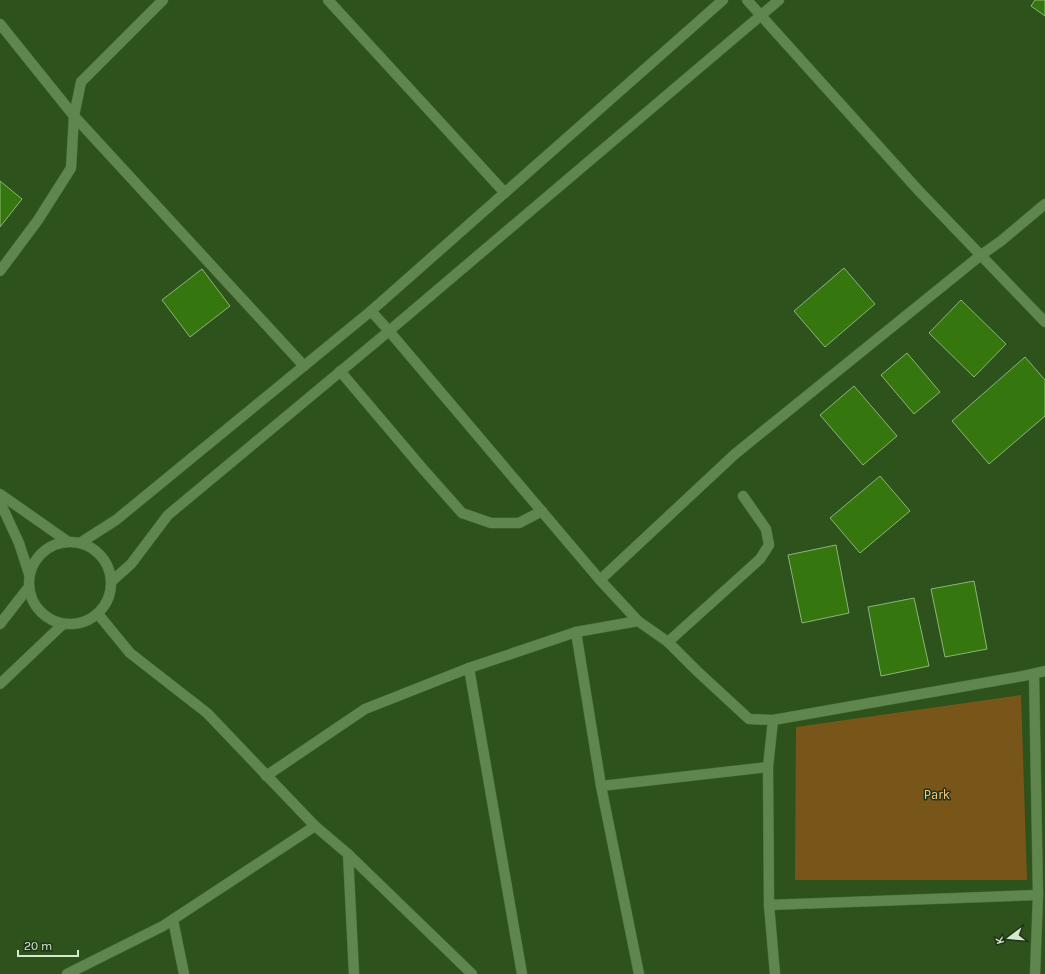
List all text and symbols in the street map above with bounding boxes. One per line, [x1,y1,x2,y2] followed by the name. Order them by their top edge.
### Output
[924,787,950,802] park label: Park
[989,918,1029,958] north arrow
[18,932,78,958] scale bar
[992,935,1007,946] text: K
[24,939,52,953] text: 20 m

